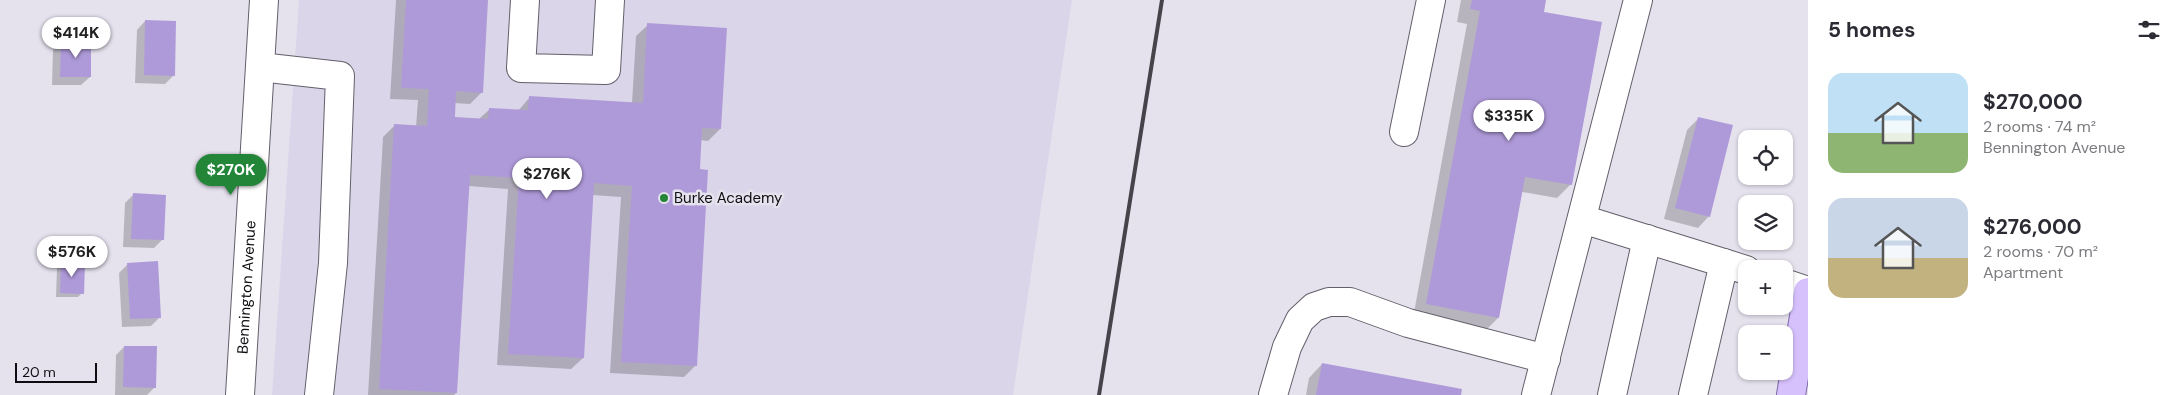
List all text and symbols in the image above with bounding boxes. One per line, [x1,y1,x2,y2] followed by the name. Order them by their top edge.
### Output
[1828,16,1915,44] text: 5 homes
[2135,16,2163,44] icon: filters
[41,17,111,59] pin: $414K
[53,22,99,43] text: $414K
[1983,88,2082,116] text: $270,000
[1868,93,1928,153] icon: home
[1474,100,1544,142] pin: $335K
[1484,105,1534,126] text: $335K
[1983,116,2096,137] text: 2 rooms · 74 m²
[1738,130,1793,380] map controls
[1738,130,1793,185] button: locate
[1983,137,2125,158] text: Bennington Avenue
[196,154,266,196] pin: $270K
[512,158,582,200] pin: $276K
[207,159,256,180] text: $270K
[523,163,571,184] text: $276K
[674,188,783,208] place label: Burke Academy
[658,192,670,204] marker: Burke Academy
[1738,195,1793,250] button: layers
[1983,213,2082,241] text: $276,000
[1868,218,1928,278] icon: home
[233,220,261,355] street label: Bennington Avenue
[37,236,107,278] pin: $576K
[48,241,96,262] text: $576K
[1983,241,2098,262] text: 2 rooms · 70 m²
[1738,260,1793,315] button: +
[1983,262,2063,283] text: Apartment
[1738,325,1793,380] button: −
[15,360,98,383] scale bar
[22,363,56,381] text: 20 m

